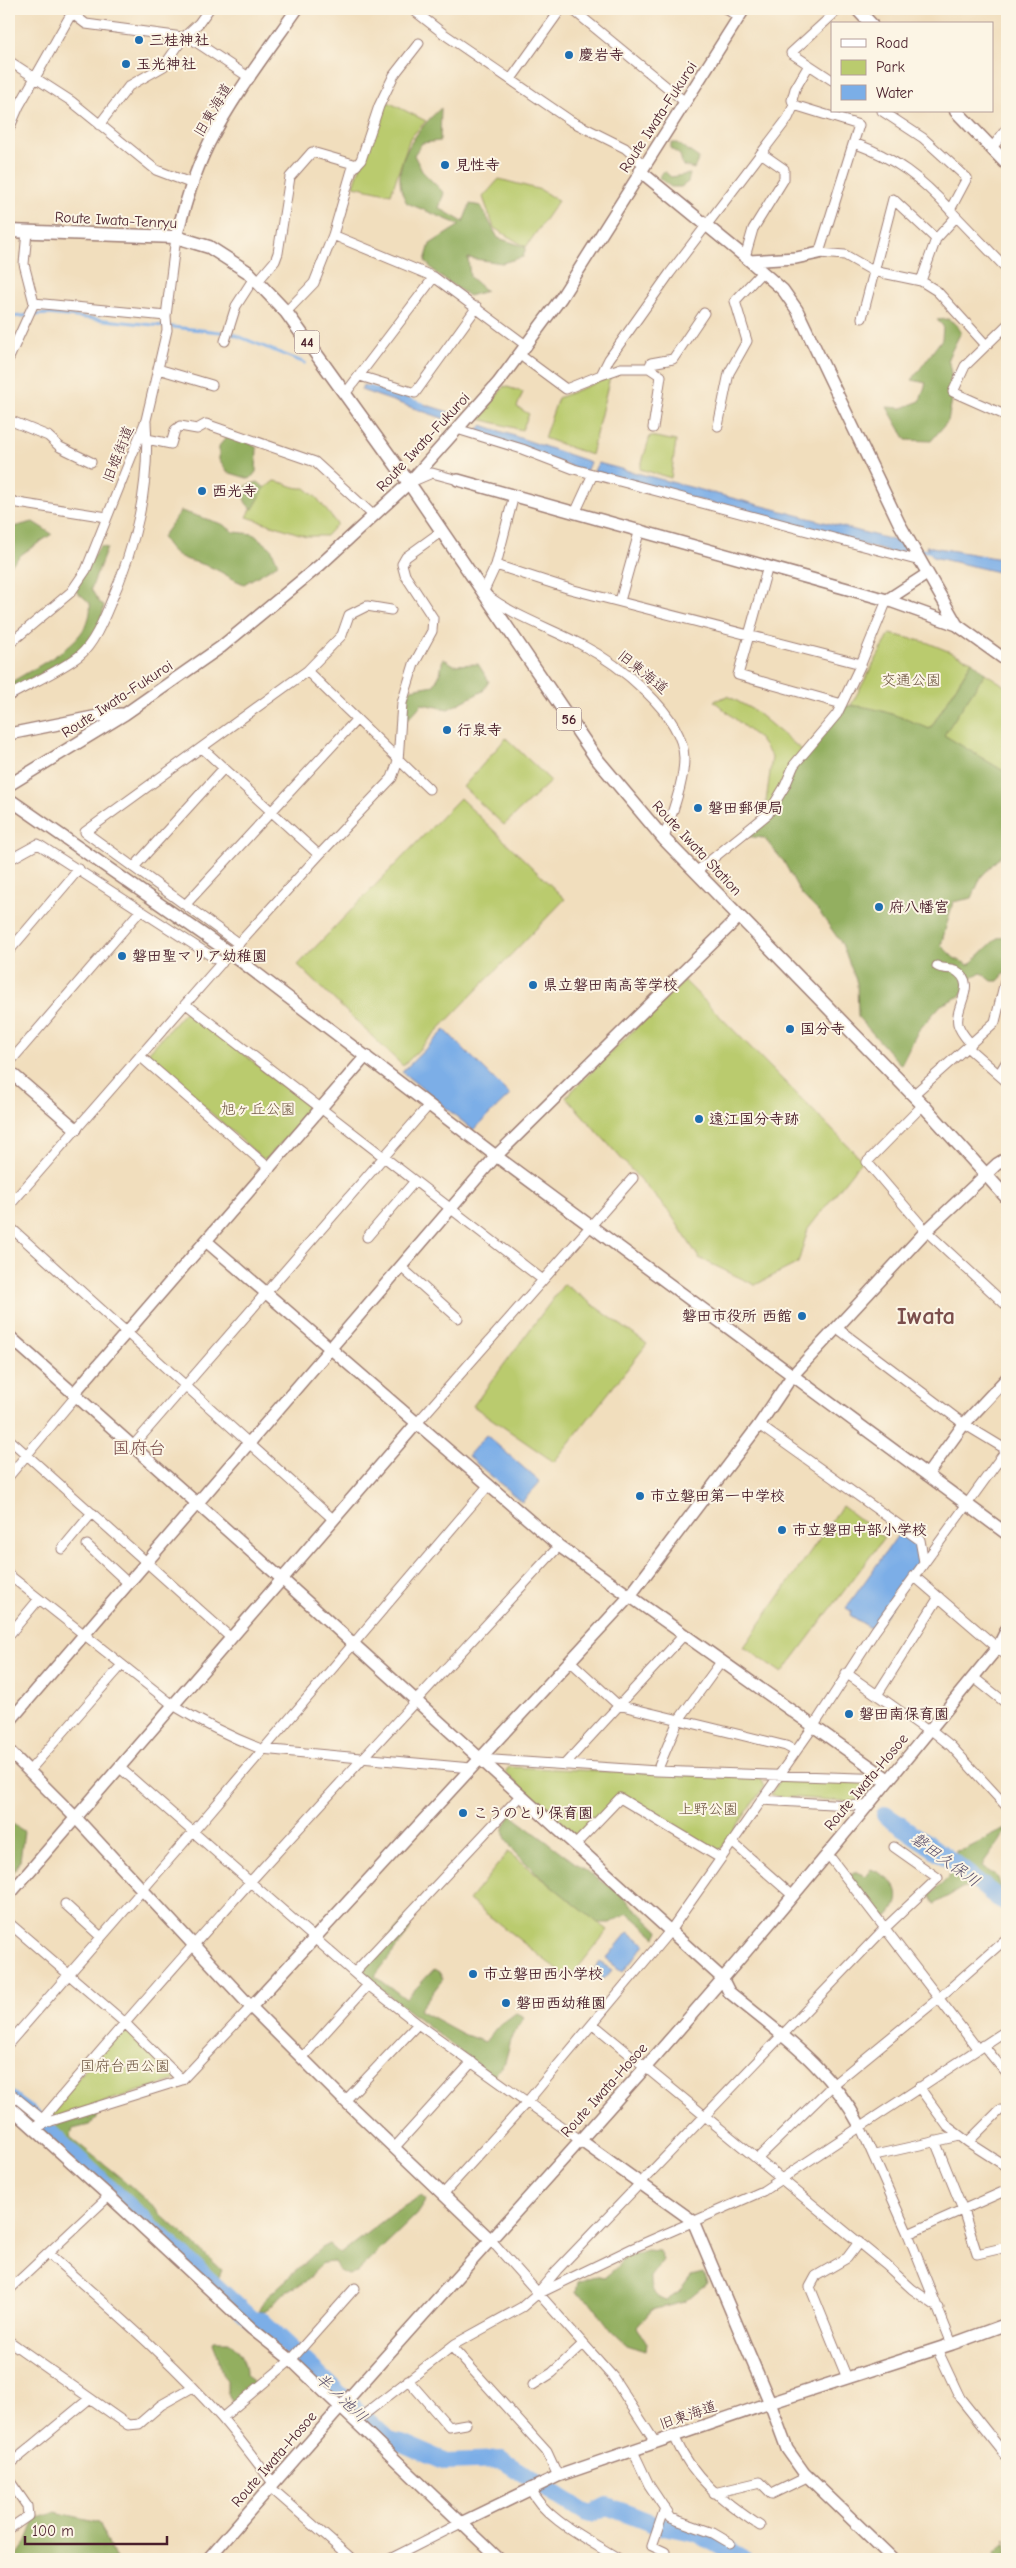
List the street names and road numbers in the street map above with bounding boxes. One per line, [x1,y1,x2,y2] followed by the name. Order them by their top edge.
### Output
[615,58,701,176] street label: Route Iwata-Fukuroi
[190,80,236,140] street label: 旧東海道
[54,208,178,232] street label: Route Iwata-Tenryu
[294,331,320,354] road number: 44
[372,389,474,495] street label: Route Iwata-Fukuroi
[98,423,138,485] street label: 旧姫街道
[614,646,672,698] street label: 旧東海道
[58,656,176,742] street label: Route Iwata-Fukuroi
[556,708,582,731] road number: 56
[648,797,746,899] street label: Route Iwata Station
[820,1729,912,1834] street label: Route Iwata-Hosoe
[557,2039,651,2141] street label: Route Iwata-Hosoe
[657,2397,719,2433] street label: 旧東海道
[228,2407,321,2511] street label: Route Iwata-Hosoe

